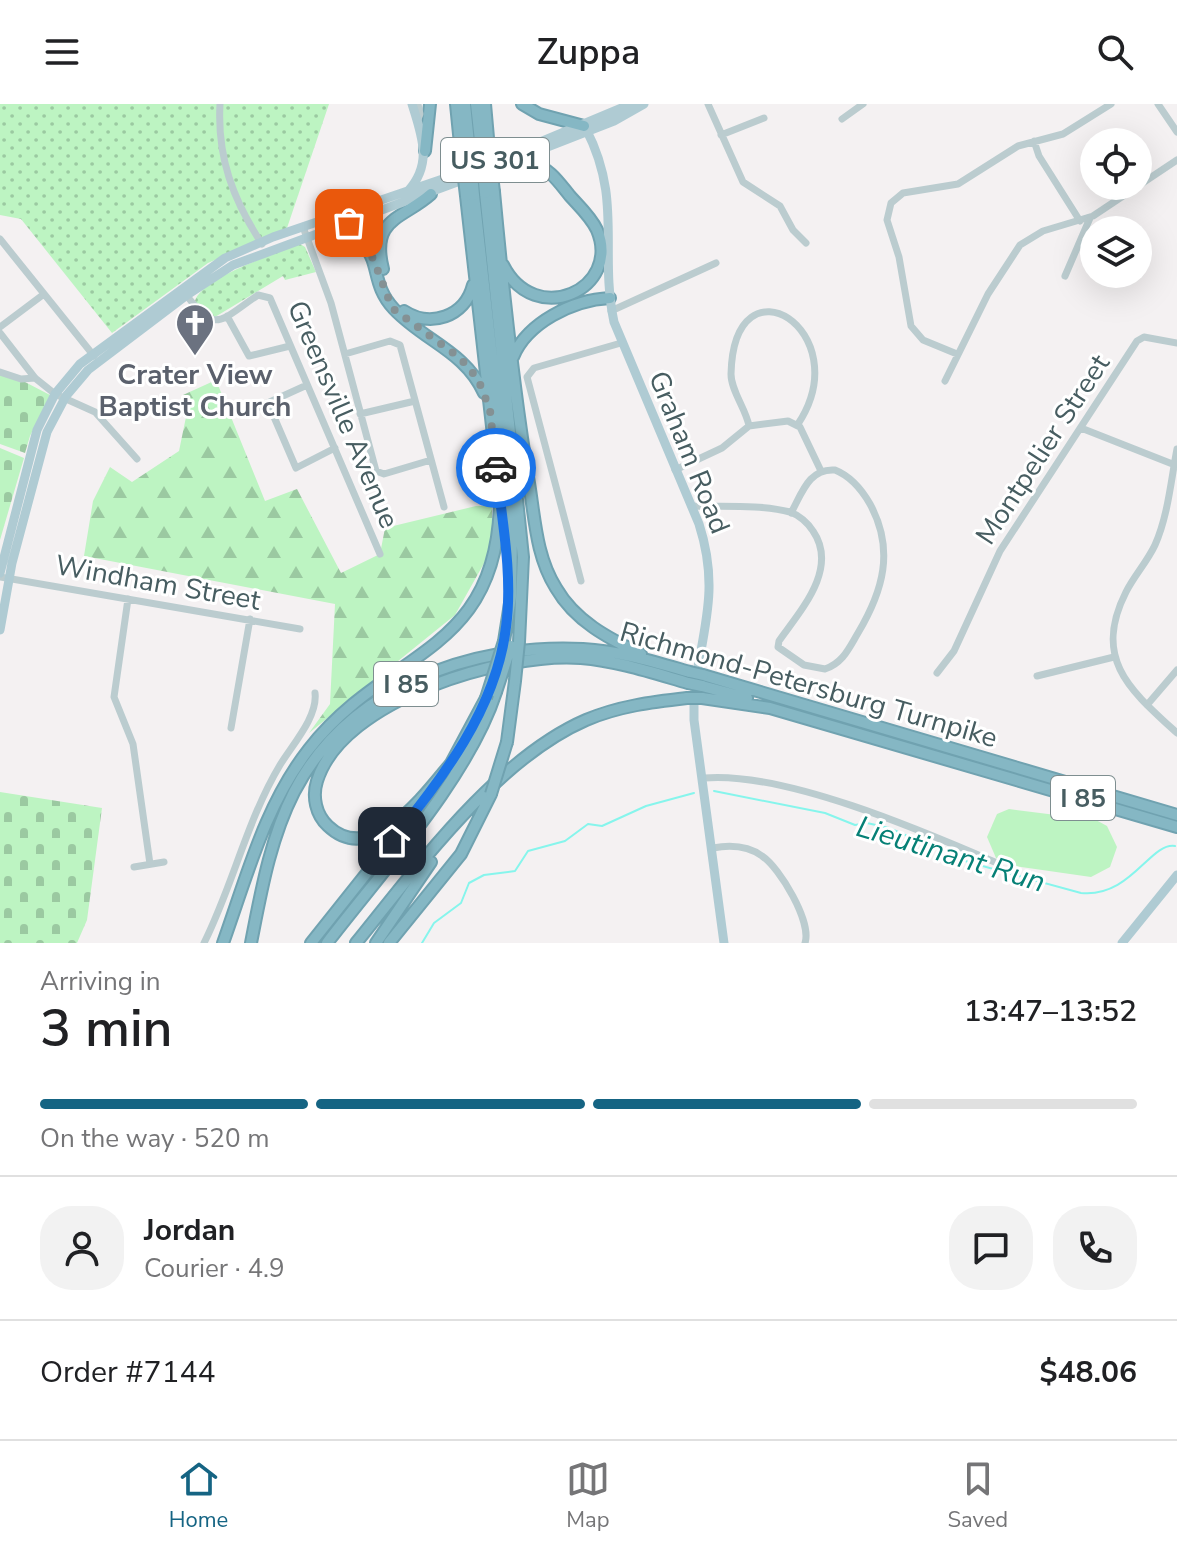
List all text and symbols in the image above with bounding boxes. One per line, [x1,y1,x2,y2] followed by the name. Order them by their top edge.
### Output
[537,28,640,77] text: Zuppa
[40,30,84,74] icon: menu
[1093,30,1137,74] icon: search
[1080,128,1152,288] map controls
[1080,128,1152,200] button: locate
[441,138,549,182] road number: US 301
[315,189,383,257] pin
[327,201,371,245] icon: bag
[1080,216,1152,288] button: layers
[278,295,408,534] street label: Greensville Avenue
[174,302,216,357] church icon: Crater View Baptist Church
[967,347,1119,552] street label: Montpelier Street
[99,356,291,426] place label: Crater View Baptist Church
[639,365,739,539] street label: Graham Road
[456,428,536,508] courier
[474,446,518,490] icon: car
[52,546,264,620] street label: Windham Street
[616,613,1002,757] street label: Richmond-Petersburg Turnpike
[374,662,438,706] road number: I 85
[1051,776,1115,820] road number: I 85
[851,806,1050,903] water label: Lieutinant Run
[358,807,426,875] pin
[370,819,414,863] icon: home
[40,964,161,999] text: Arriving in
[964,991,1137,1032] text: 13:47–13:52
[40,993,173,1064] text: 3 min
[40,1121,269,1156] text: On the way · 520 m
[40,1206,124,1290] button: person
[949,1206,1033,1290] button: chat
[1053,1206,1137,1290] button: phone
[144,1210,235,1251] text: Jordan
[144,1251,285,1286] text: Courier · 4.9
[40,1352,215,1393] text: Order #7144
[1040,1352,1137,1393] text: $48.06
[169,1457,228,1535] tab: Home
[566,1457,610,1535] tab: Map
[947,1457,1008,1535] tab: Saved

